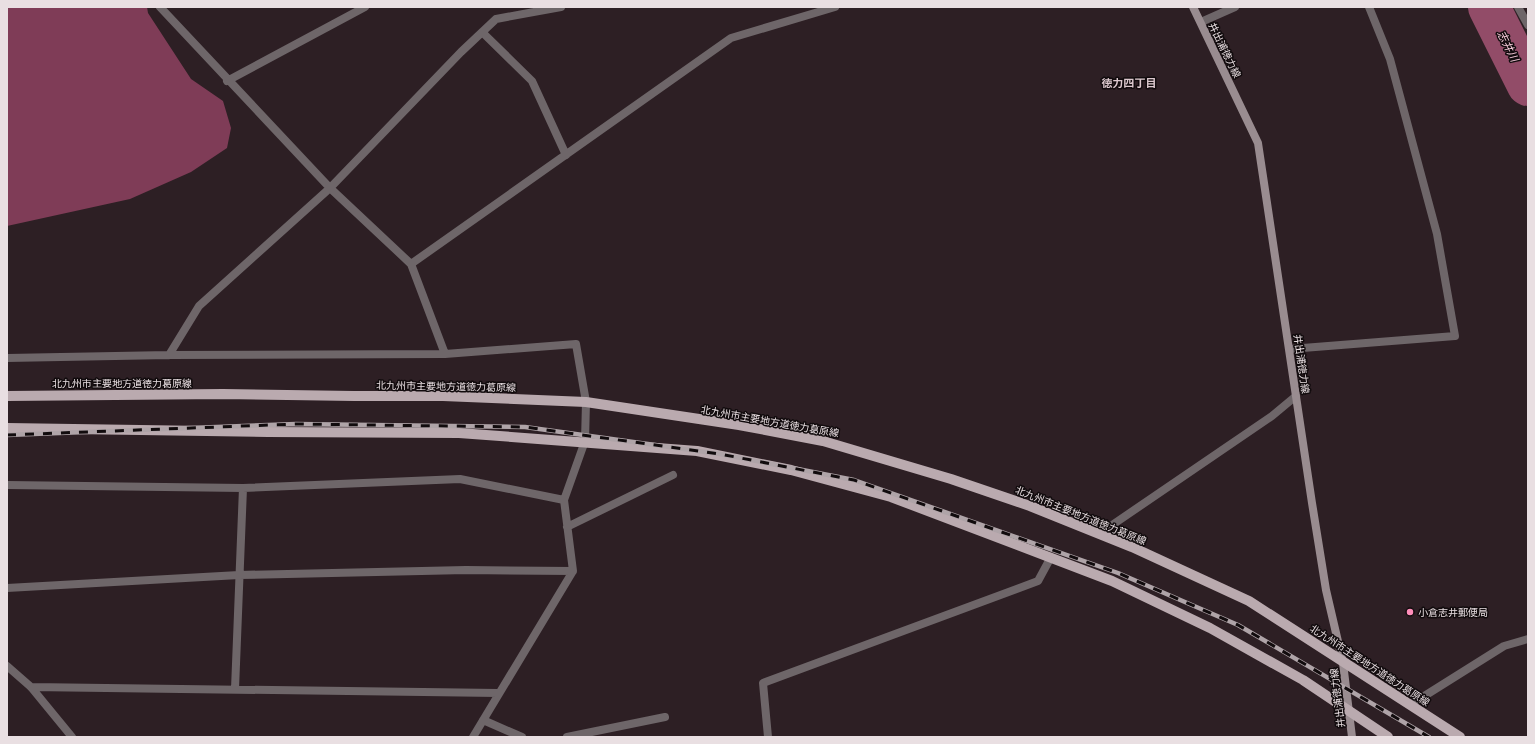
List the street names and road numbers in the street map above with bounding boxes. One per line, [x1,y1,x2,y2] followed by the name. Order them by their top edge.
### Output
[1206,20,1244,80] street label: 井出浦徳力線
[1292,333,1312,395] street label: 井出浦徳力線
[52,377,192,389] street label: 北九州市主要地方道徳力葛原線
[376,379,516,393] street label: 北九州市主要地方道徳力葛原線
[700,403,840,439] street label: 北九州市主要地方道徳力葛原線
[1014,483,1148,547] street label: 北九州市主要地方道徳力葛原線
[1308,622,1432,708] street label: 北九州市主要地方道徳力葛原線
[1327,667,1347,729] street label: 井出浦徳力線

